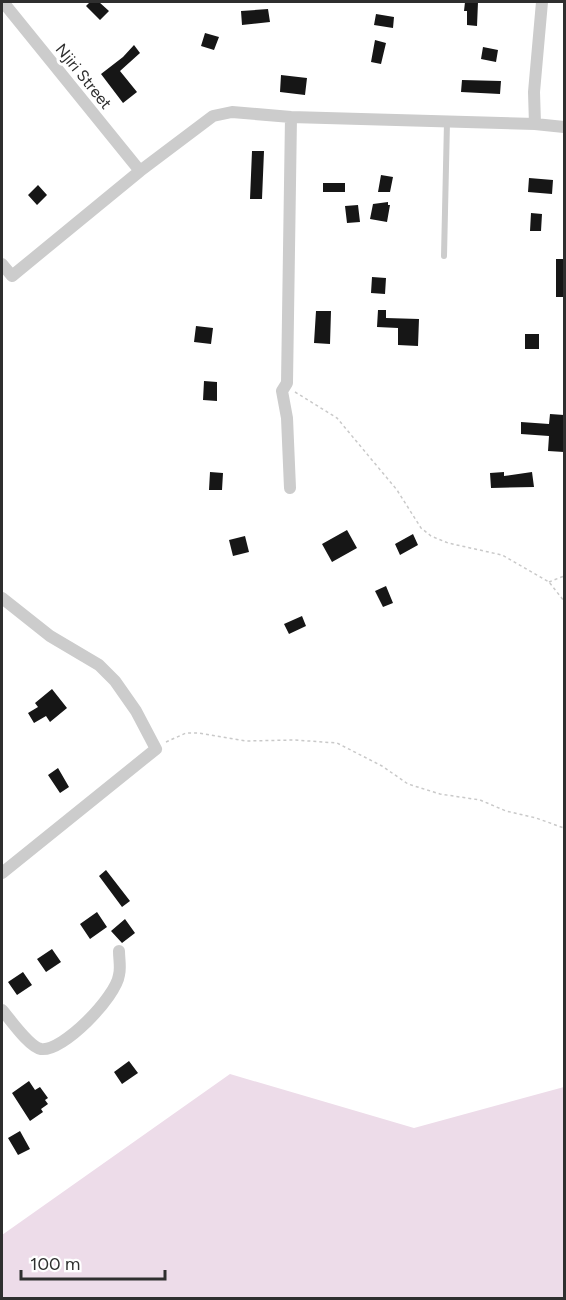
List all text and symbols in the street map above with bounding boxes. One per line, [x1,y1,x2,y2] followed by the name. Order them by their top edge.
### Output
[52,40,116,113] street label: Njiri Street
[21,1243,165,1281] scale bar
[30,1253,80,1275] text: 100 m

